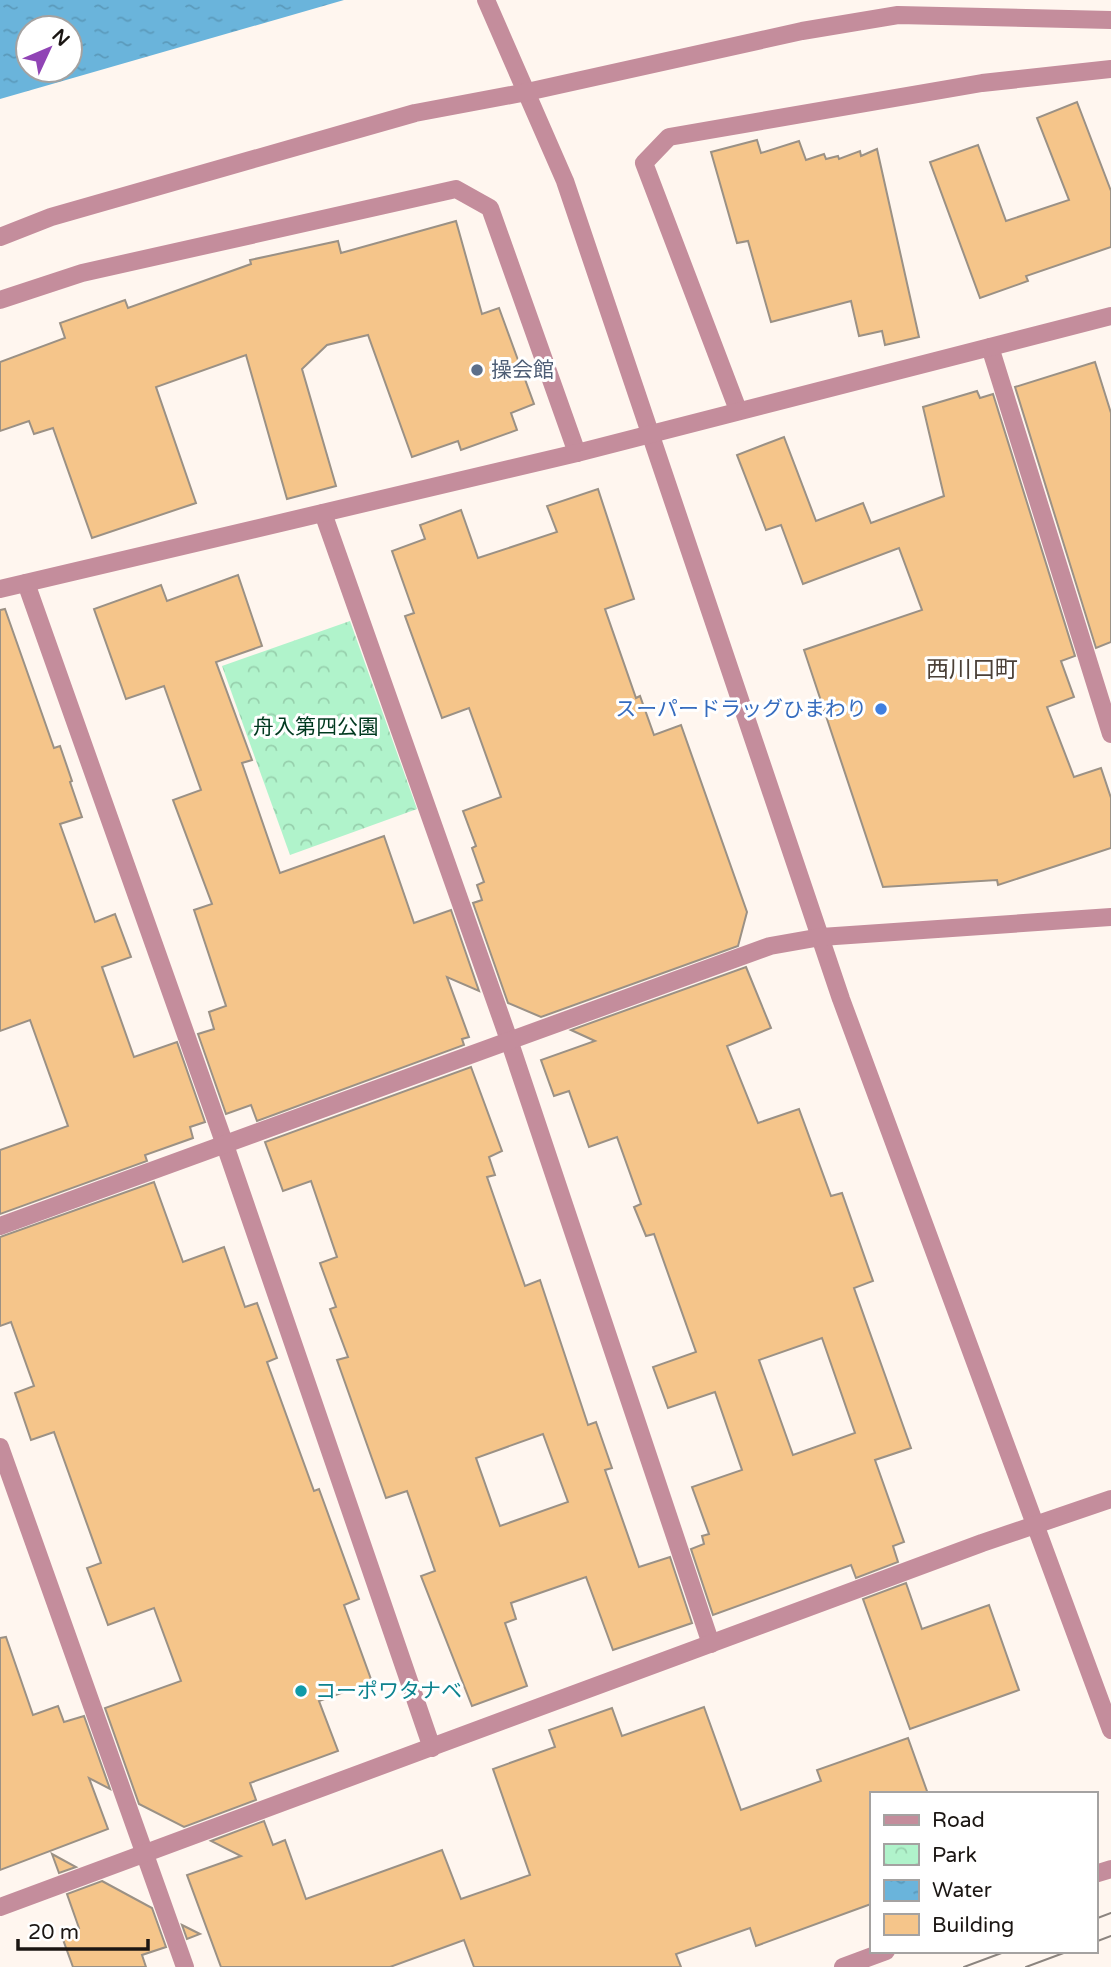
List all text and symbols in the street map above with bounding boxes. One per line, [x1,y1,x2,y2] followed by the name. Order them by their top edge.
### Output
[14,14,84,84] north arrow
[47,25,74,51] text: N
[491,358,554,383] place label: 操会館
[469,362,485,378] marker: 操会館
[926,656,1018,684] district label: 西川口町
[615,697,867,722] place label: スーパードラッグひまわり
[873,701,889,717] marker: スーパードラッグひまわり
[253,715,379,740] park label: 舟入第四公園
[315,1679,462,1704] place label: コーポワタナベ
[293,1683,309,1699] marker: コーポワタナベ
[870,1792,1097,1953] legend
[932,1808,985,1833] text: Road
[932,1843,977,1868] text: Park
[932,1878,992,1903] text: Water
[18,1908,147,1952] scale bar
[932,1913,1014,1938] text: Building
[28,1920,79,1945] text: 20 m

